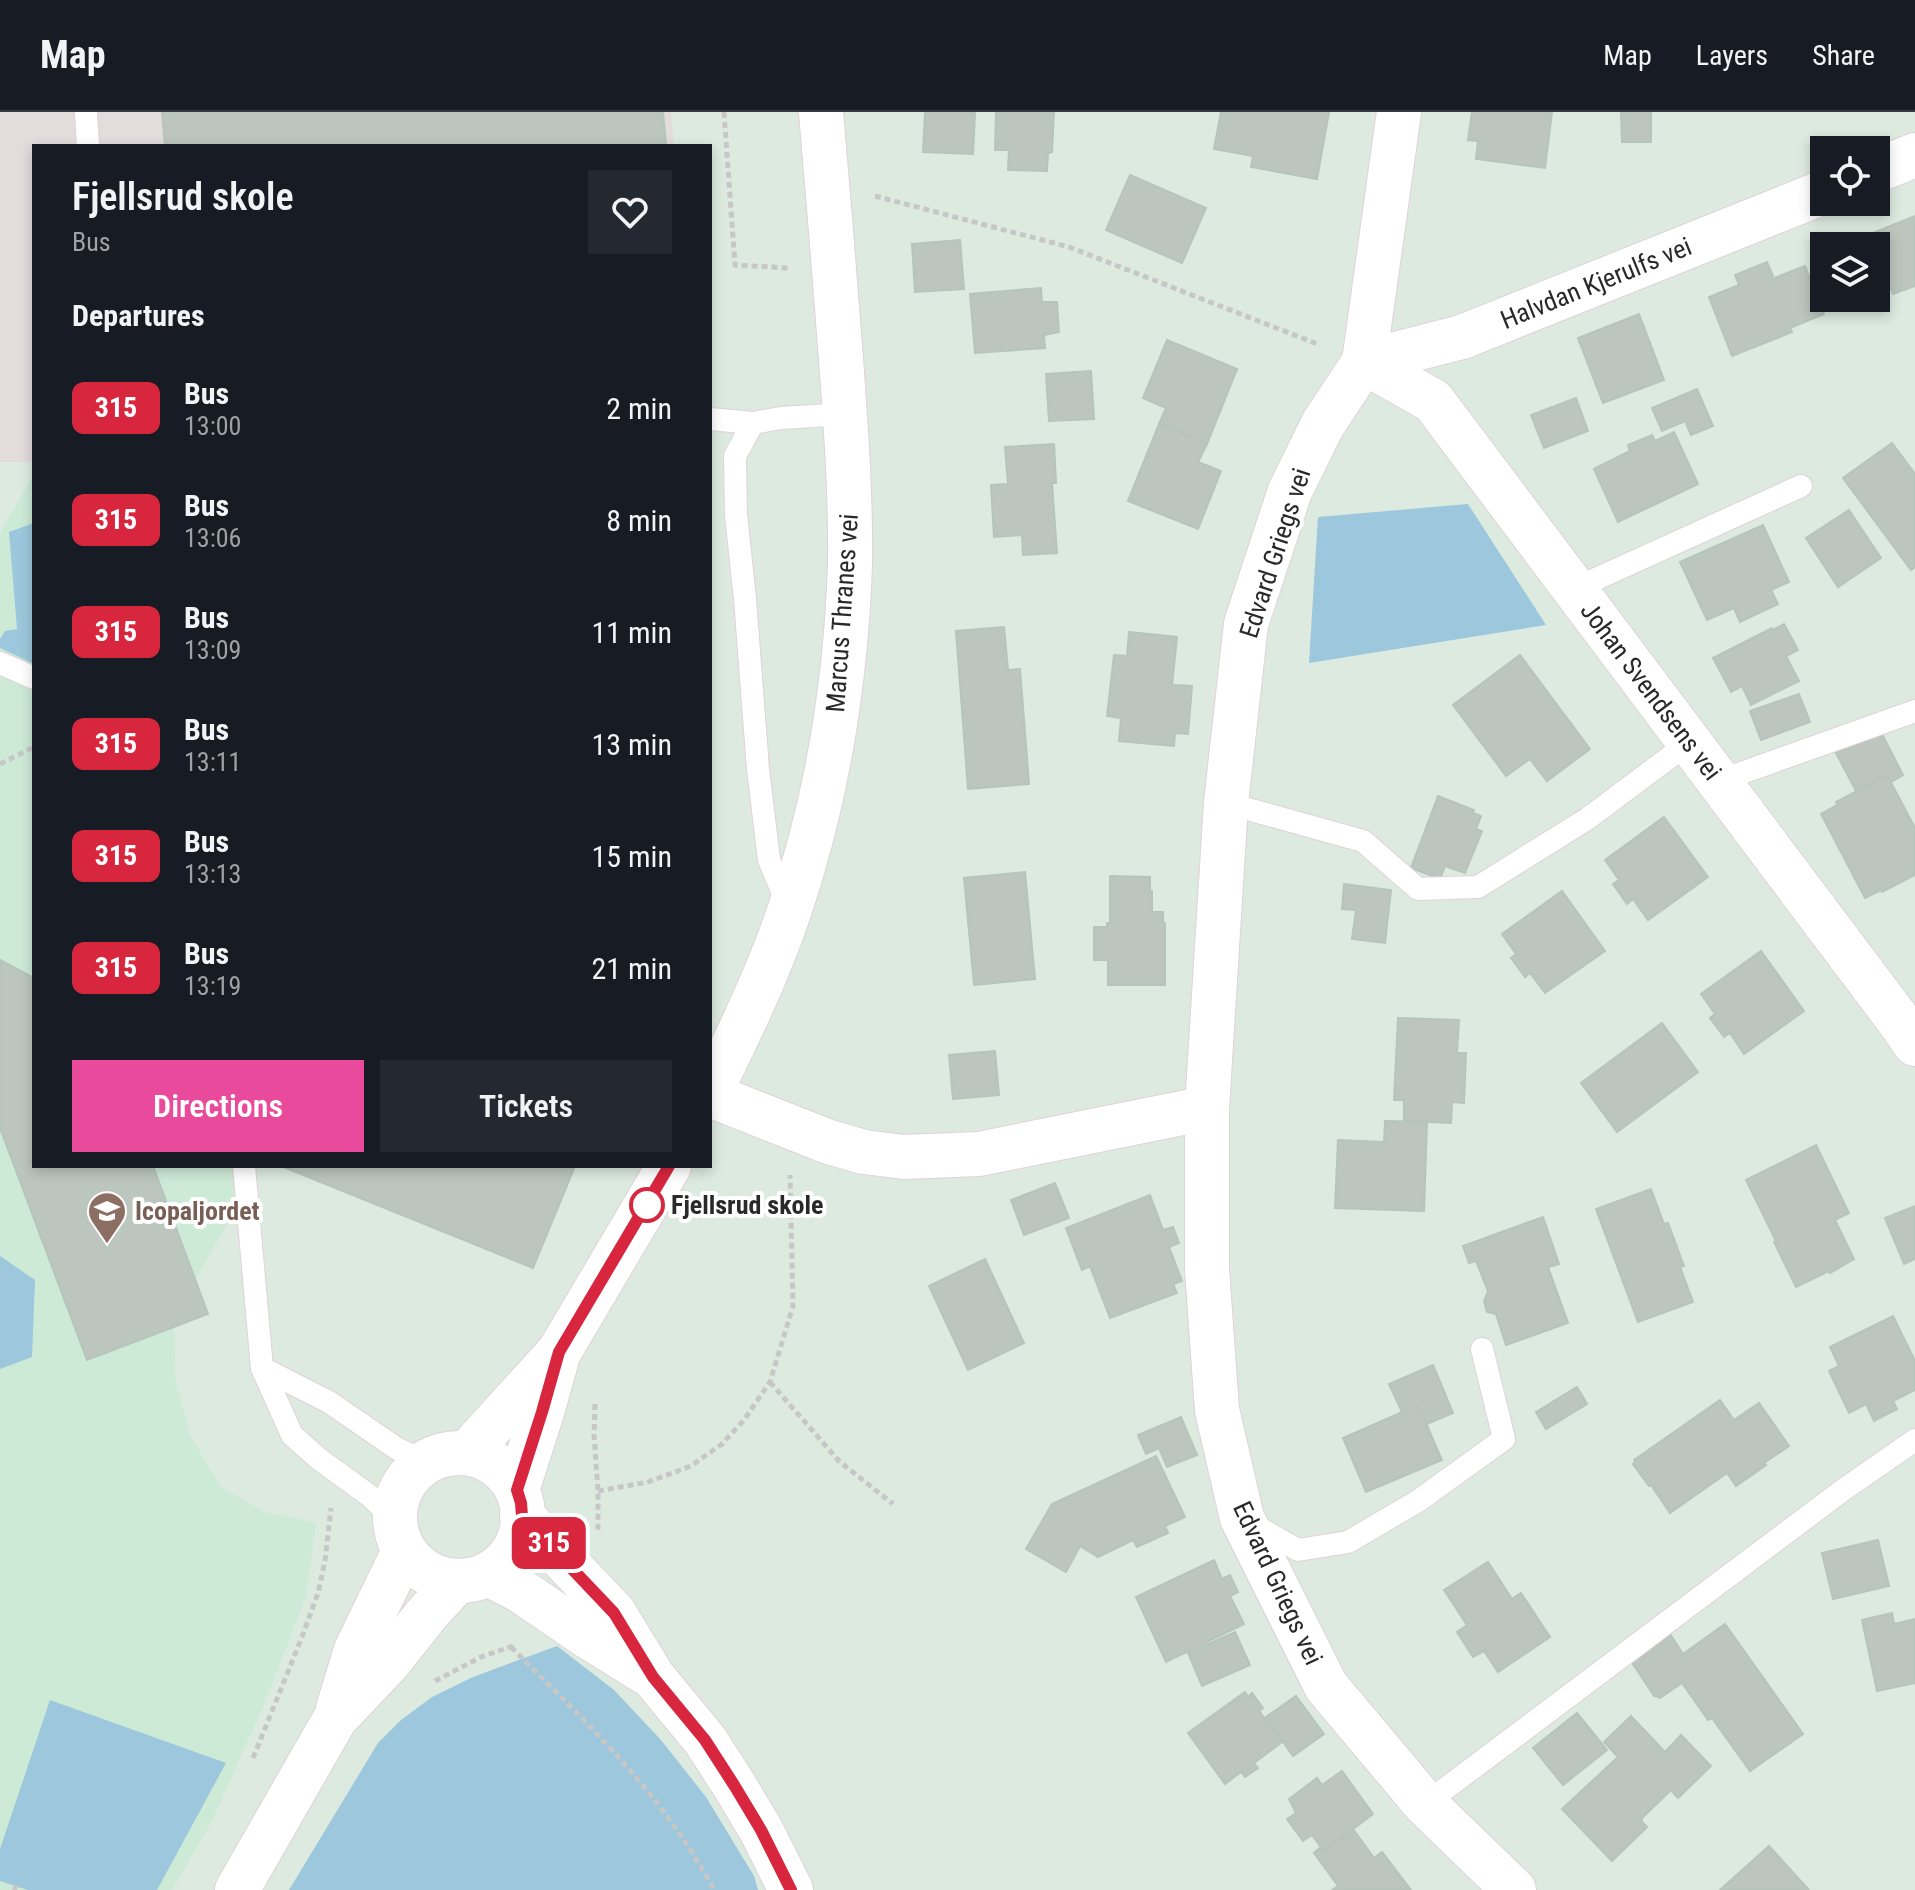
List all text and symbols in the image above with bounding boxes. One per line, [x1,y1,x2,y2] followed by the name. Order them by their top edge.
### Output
[40,33,106,77] text: Map
[1603,39,1652,72] text: Map
[1696,39,1768,72] text: Layers
[1812,39,1875,72] text: Share
[1810,136,1890,312] map controls
[1810,136,1890,216] button: locate
[588,170,672,254] button: heart
[72,175,294,219] text: Fjellsrud skole
[72,227,111,257] text: Bus
[1496,231,1696,335] street label: Halvdan Kjerulfs vei
[1810,232,1890,312] button: layers
[72,298,205,333] text: Departures
[184,376,229,411] text: Bus
[95,391,137,424] text: 315
[606,391,672,426] text: 2 min
[184,411,241,441] text: 13:00
[1233,464,1317,642] street label: Edvard Griegs vei
[184,488,229,523] text: Bus
[95,503,137,536] text: 315
[606,503,672,538] text: 8 min
[820,513,864,713] street label: Marcus Thranes vei
[184,523,241,553] text: 13:06
[1574,596,1728,786] street label: Johan Svendsens vei
[184,600,229,635] text: Bus
[95,615,137,648] text: 315
[591,615,672,650] text: 11 min
[184,635,241,665] text: 13:09
[184,712,229,747] text: Bus
[95,727,137,760] text: 315
[591,727,672,762] text: 13 min
[184,747,241,777] text: 13:11
[184,824,229,859] text: Bus
[95,839,137,872] text: 315
[591,839,672,874] text: 15 min
[184,859,241,889] text: 13:13
[184,936,229,971] text: Bus
[95,951,137,984] text: 315
[591,951,672,986] text: 21 min
[184,971,241,1001] text: 13:19
[72,1060,364,1152] button: Directions
[380,1060,672,1152] button: Tickets
[630,1188,664,1222] marker: Fjellsrud skole
[86,1190,128,1245] school or university icon: Icopaljordet
[671,1190,824,1220] place label: Fjellsrud skole
[135,1196,260,1226] place label: Icopaljordet
[1227,1497,1329,1669] street label: Edvard Griegs vei
[503,1517,595,1569] line badge: 315
[528,1526,570,1559] text: 315

